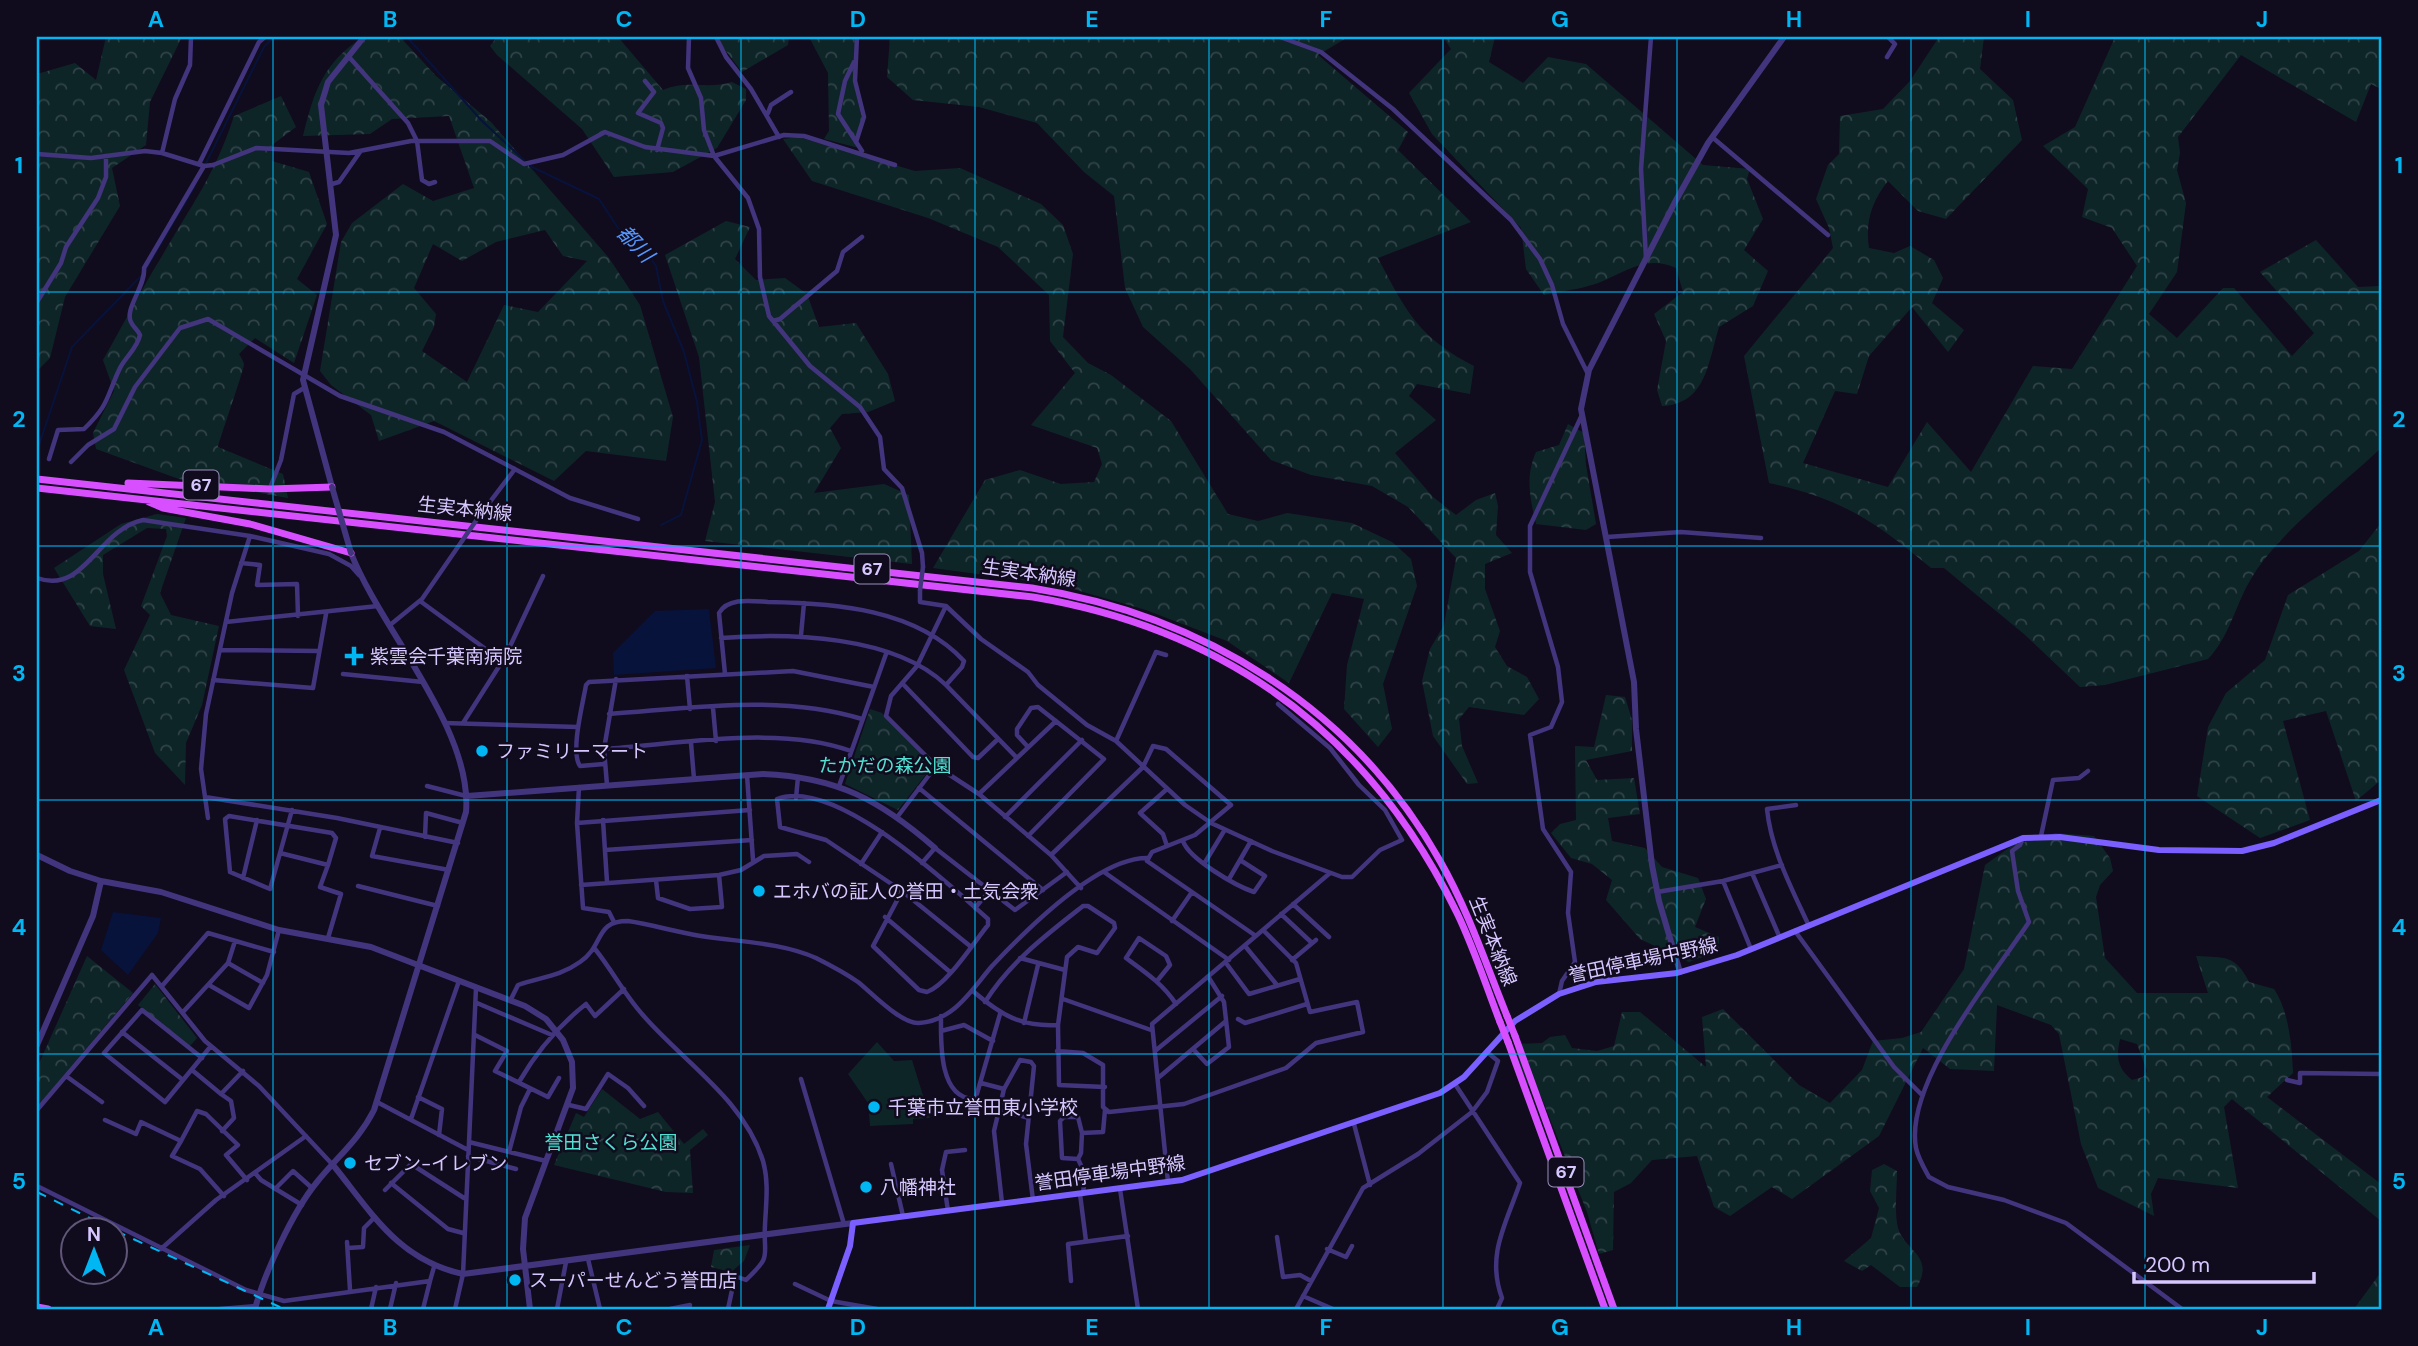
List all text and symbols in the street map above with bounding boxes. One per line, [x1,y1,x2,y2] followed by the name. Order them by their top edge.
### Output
[148,4,164,34] text: A
[383,4,397,34] text: B
[616,4,632,34] text: C
[850,4,866,34] text: D
[1085,4,1099,34] text: E
[1320,4,1333,34] text: F
[1551,4,1569,34] text: G
[1786,4,1802,34] text: H
[2025,4,2031,34] text: I
[2256,4,2268,34] text: J
[15,150,23,180] text: 1
[2395,150,2403,180] text: 1
[610,219,661,270] water label: 都川
[12,404,26,434] text: 2
[2392,404,2406,434] text: 2
[184,471,218,500] road number: 67
[416,492,514,526] street label: 生実本納線
[854,554,890,584] road number: 67
[980,554,1078,592] street label: 生実本納線
[370,644,522,669] place label: 紫雲会千葉南病院
[344,646,364,666] marker: 紫雲会千葉南病院
[12,658,26,688] text: 3
[2392,658,2406,688] text: 3
[496,739,648,764] place label: ファミリーマート
[474,743,490,759] marker: ファミリーマート
[818,753,952,778] park label: たかだの森公園
[773,879,1039,904] place label: エホバの証人の誉田・土気会衆
[751,883,767,899] marker: エホバの証人の誉田・土気会衆
[1464,892,1522,990] street label: 生実本納線
[12,912,27,942] text: 4
[2392,912,2407,942] text: 4
[1566,932,1720,988] street label: 誉田停車場中野線
[888,1095,1078,1120] place label: 千葉市立誉田東小学校
[866,1099,882,1115] marker: 千葉市立誉田東小学校
[544,1130,678,1155] park label: 誉田さくら公園
[1033,1150,1187,1196] street label: 誉田停車場中野線
[364,1151,507,1176] place label: セブン-イレブン
[342,1155,358,1171] marker: セブン-イレブン
[1548,1157,1584,1186] road number: 67
[12,1166,26,1196] text: 5
[2392,1166,2406,1196] text: 5
[880,1175,956,1200] place label: 八幡神社
[858,1179,874,1195] marker: 八幡神社
[60,1216,130,1286] north arrow
[87,1222,101,1247] text: N
[2134,1241,2315,1285] scale bar
[2145,1251,2210,1279] text: 200 m
[529,1268,737,1293] place label: スーパーせんどう誉田店
[507,1272,523,1288] marker: スーパーせんどう誉田店
[148,1312,164,1342] text: A
[383,1312,397,1342] text: B
[616,1312,632,1342] text: C
[850,1312,866,1342] text: D
[1085,1312,1099,1342] text: E
[1320,1312,1333,1342] text: F
[1551,1312,1569,1342] text: G
[1786,1312,1802,1342] text: H
[2025,1312,2031,1342] text: I
[2256,1312,2268,1342] text: J

